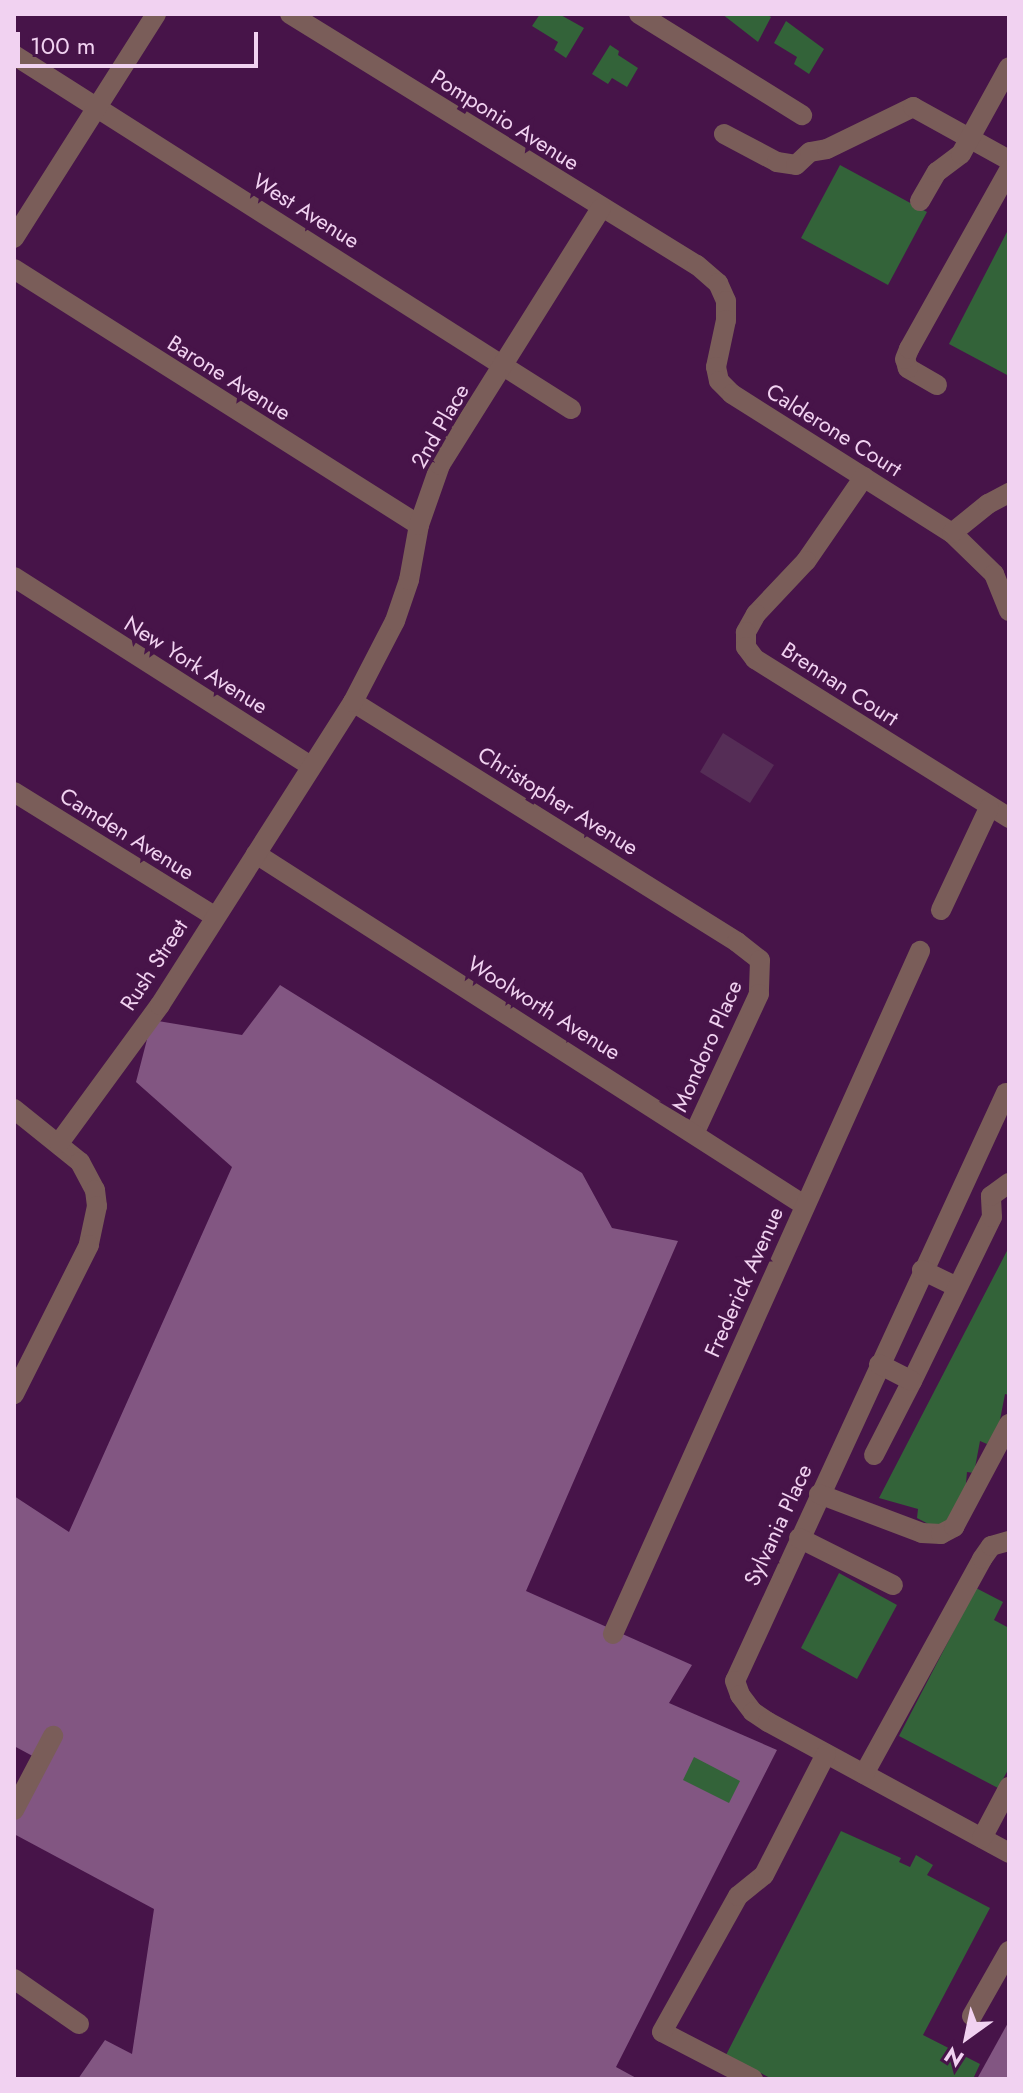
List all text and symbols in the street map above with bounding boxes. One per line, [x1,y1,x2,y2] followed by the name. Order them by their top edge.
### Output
[20,16,262,66] scale bar
[30,28,96,63] text: 100 m
[426,64,584,176] street label: Pomponio Avenue
[248,168,364,254] street label: West Avenue
[163,330,295,426] street label: Barone Avenue
[761,378,907,482] street label: Calderone Court
[405,379,475,473] street label: 2nd Place
[119,610,273,720] street label: New York Avenue
[777,636,903,732] street label: Brennan Court
[473,741,643,861] street label: Christopher Avenue
[55,782,199,886] street label: Camden Avenue
[115,914,193,1016] street label: Rush Street
[463,950,625,1066] street label: Woolworth Avenue
[666,976,748,1116] street label: Mondoro Place
[699,1203,789,1361] street label: Frederick Avenue
[738,1460,818,1590] street label: Sylvania Place
[927,1997,1007,2077] north arrow
[938,2039,970,2075] text: N

